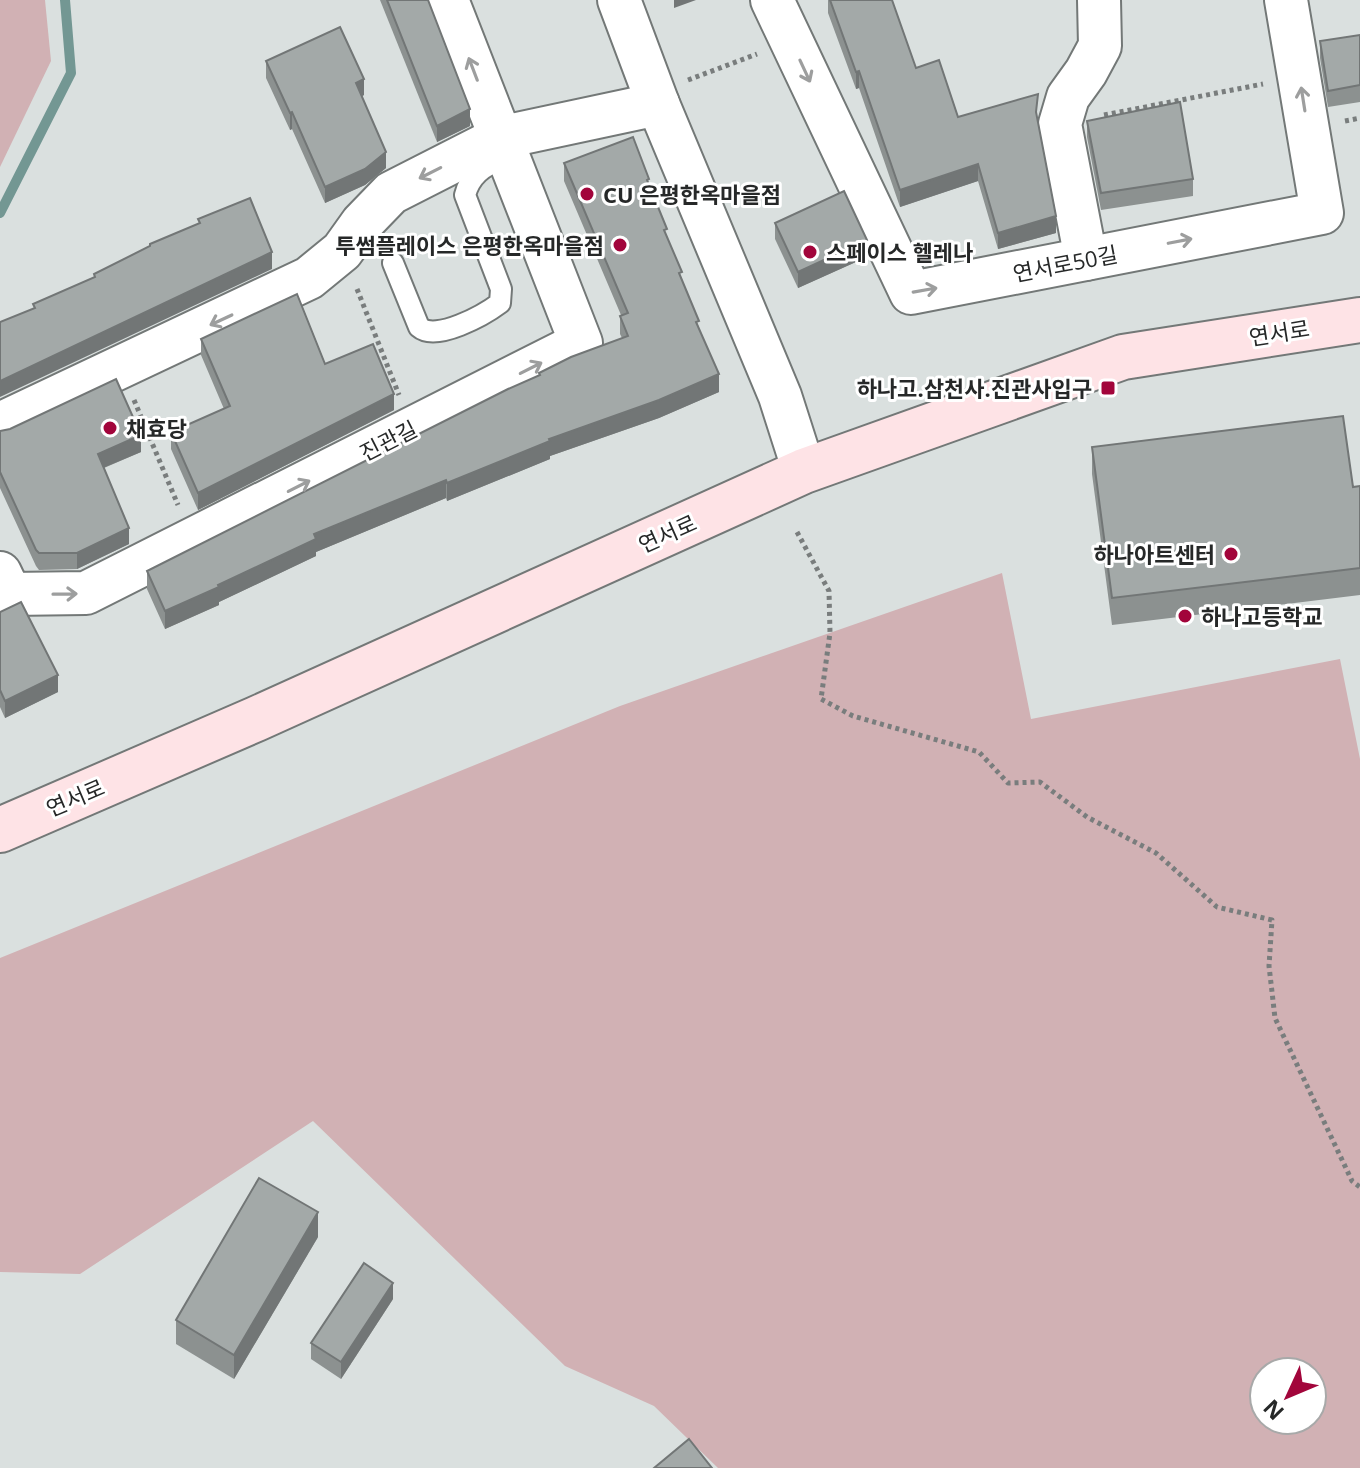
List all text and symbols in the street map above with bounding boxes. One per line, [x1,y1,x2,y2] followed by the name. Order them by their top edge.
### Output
[465,57,479,82] one-way arrow
[798,58,813,82] one-way arrow
[1294,87,1309,112] one-way arrow
[418,166,442,181] one-way arrow
[603,179,781,209] place label: CU 은평한옥마을점
[578,185,596,203] marker: CU 은평한옥마을점
[335,230,604,260] place label: 투썸플레이스 은평한옥마을점
[1166,232,1192,247] one-way arrow
[611,236,629,254] marker: 투썸플레이스 은평한옥마을점
[826,237,973,267] place label: 스페이스 헬레나
[1010,238,1120,288] street label: 연서로50길
[801,243,819,261] marker: 스페이스 헬레나
[911,282,937,297] one-way arrow
[1247,312,1311,352] street label: 연서로
[209,313,233,328] one-way arrow
[518,360,542,376] one-way arrow
[857,373,1092,403] place label: 하나고.삼천사.진관사입구
[1099,379,1117,397] marker: 하나고.삼천사.진관사입구
[126,413,187,443] place label: 채효당
[354,413,422,467] street label: 진관길
[101,419,119,437] marker: 채효당
[286,477,310,493] one-way arrow
[633,507,701,559] street label: 연서로
[1094,539,1215,569] place label: 하나아트센터
[1222,545,1240,563] marker: 하나아트센터
[51,586,78,602] one-way arrow
[1201,601,1322,631] place label: 하나고등학교
[1176,607,1194,625] marker: 하나고등학교
[41,771,109,823] street label: 연서로
[1248,1356,1328,1436] north arrow
[1256,1394,1290,1427] text: N

